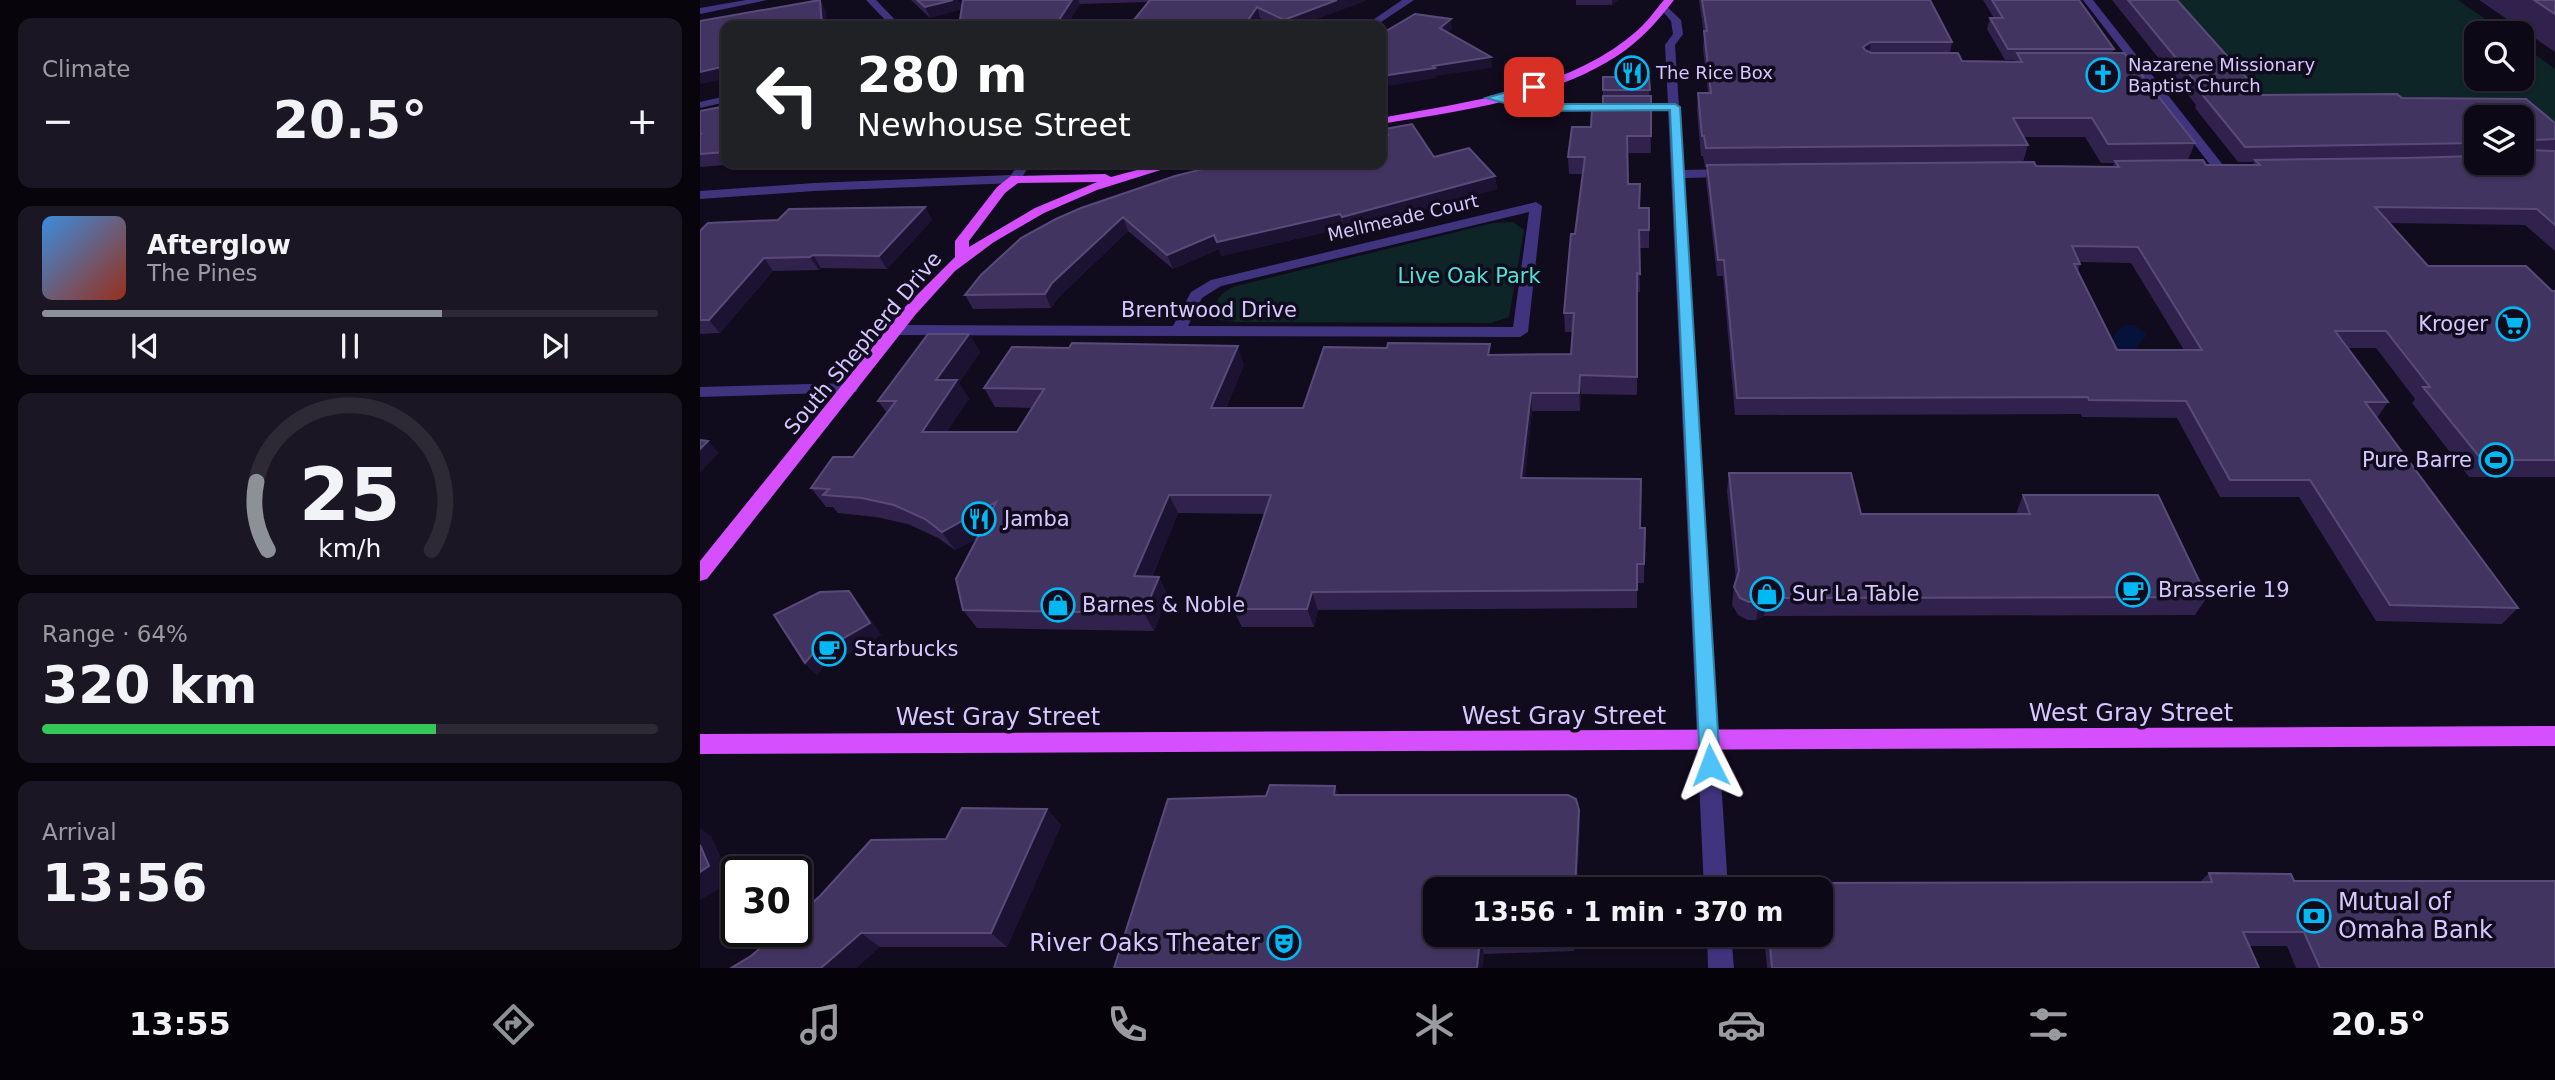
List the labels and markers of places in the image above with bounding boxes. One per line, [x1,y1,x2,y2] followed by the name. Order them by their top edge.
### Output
[1613,54,1651,92] restaurant icon: The Rice Box
[2128,54,2315,96] place label: Nazarene Missionary Baptist Church
[2084,56,2122,94] church icon: Nazarene Missionary Baptist Church
[1504,57,1564,117] pin
[1655,62,1773,83] place label: The Rice Box
[2494,305,2532,343] supermarket icon: Kroger
[2418,312,2488,336] place label: Kroger
[2477,441,2515,479] sports icon: Pure Barre
[2362,448,2472,472] place label: Pure Barre
[960,500,998,538] restaurant icon: Jamba
[1002,507,1070,531] place label: Jamba
[2114,571,2152,609] cafe icon: Brasserie 19
[1748,575,1786,613] shop icon: Sur La Table
[2158,578,2290,602] place label: Brasserie 19
[1792,582,1920,606] place label: Sur La Table
[1039,586,1077,624] shop icon: Barnes & Noble
[1082,593,1245,617] place label: Barnes & Noble
[810,630,848,668] cafe icon: Starbucks
[854,637,958,661] place label: Starbucks
[2338,888,2493,944] place label: Mutual of Omaha Bank
[2295,897,2333,935] bank icon: Mutual of Omaha Bank
[1265,924,1303,962] theatre icon: River Oaks Theater
[1029,929,1260,957] place label: River Oaks Theater

